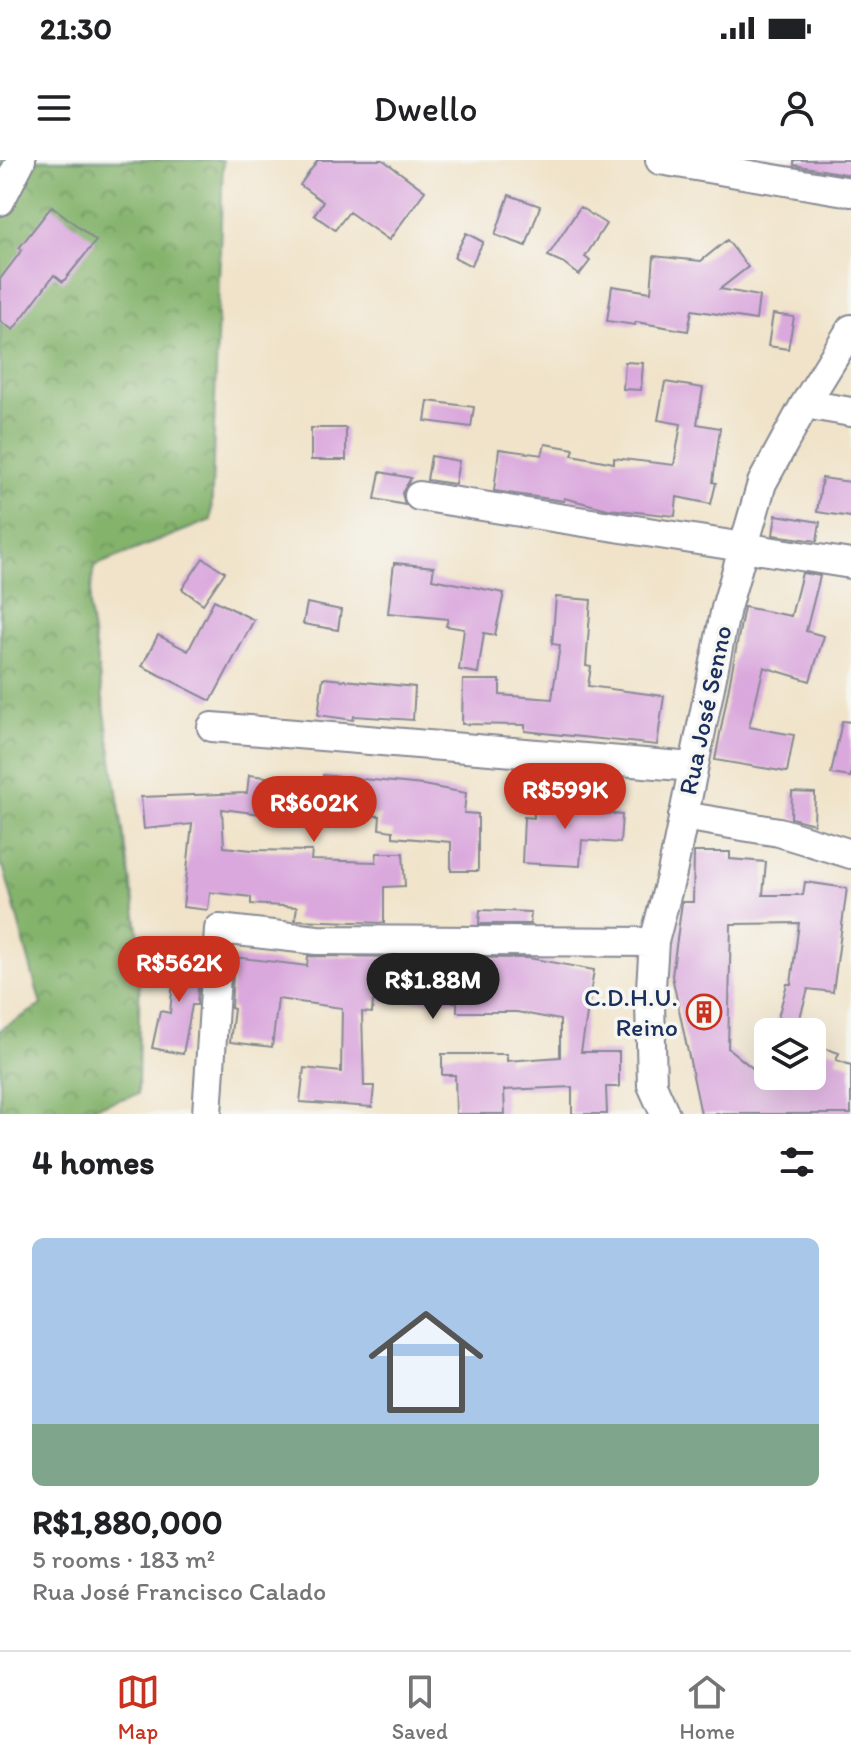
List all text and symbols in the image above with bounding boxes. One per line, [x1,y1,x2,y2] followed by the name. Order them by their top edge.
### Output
[40,10,112,47] text: 21:30
[32,86,76,130] icon: menu
[775,86,819,130] icon: person
[373,87,478,130] text: Dwello
[671,622,739,798] street label: Rua José Senno
[500,763,630,831] pin: R$599K
[522,773,608,805] text: R$599K
[249,776,379,844] pin: R$602K
[270,786,358,818] text: R$602K
[114,936,244,1004] pin: R$562K
[136,946,222,978] text: R$562K
[359,953,507,1021] pin: R$1.88M
[385,963,481,995] text: R$1.88M
[584,981,678,1043] place label: C.D.H.U. Reino
[685,993,723,1031] building icon: C.D.H.U. Reino
[754,1018,826,1090] map controls
[754,1018,826,1090] button: layers
[775,1140,819,1184] icon: filters
[32,1142,155,1183] text: 4 homes
[354,1290,498,1434] icon: home
[32,1502,223,1543] text: R$1,880,000
[32,1543,215,1575] text: 5 rooms · 183 m²
[32,1575,326,1607] text: Rua José Francisco Calado
[116,1670,160,1745] tab: Map
[392,1670,448,1745] tab: Saved
[680,1670,735,1745] tab: Home

